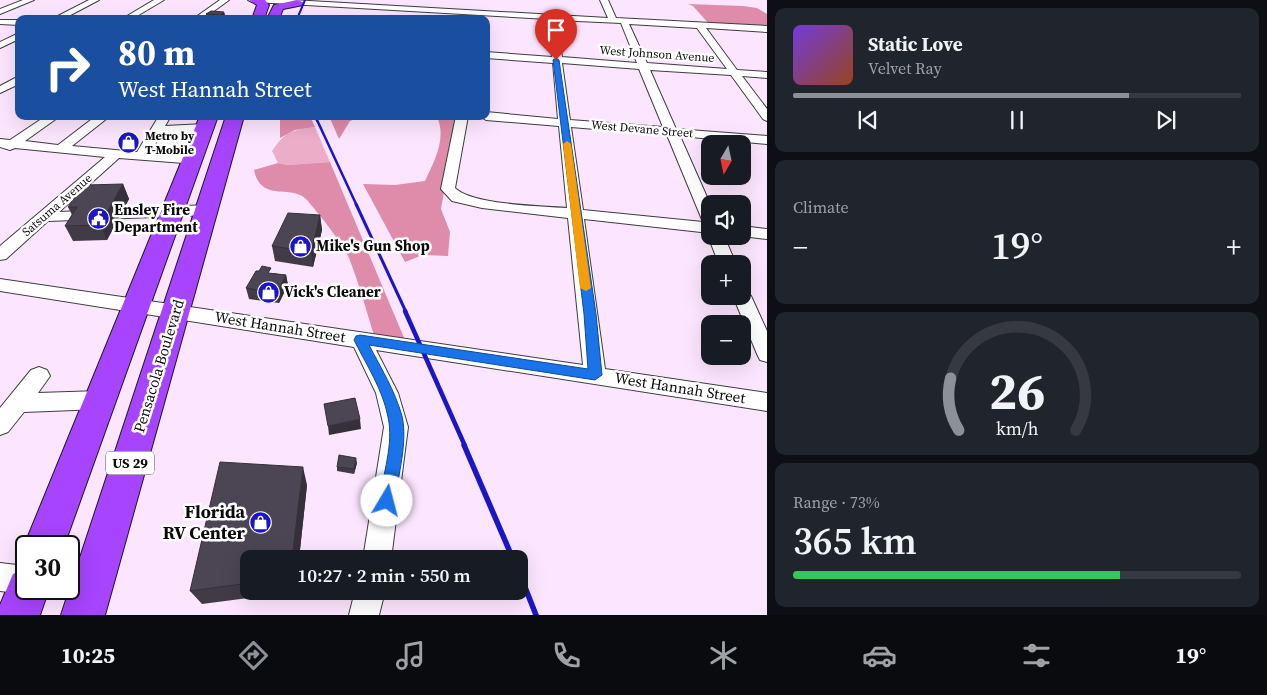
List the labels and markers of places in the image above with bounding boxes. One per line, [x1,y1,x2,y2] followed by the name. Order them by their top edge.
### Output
[535,9,577,60] pin
[145,128,195,158] place label: Metro by T-Mobile
[117,131,141,155] shop icon: Metro by T-Mobile
[114,199,198,237] place label: Ensley Fire Department
[86,207,110,231] public building icon: Ensley Fire Department
[288,234,312,258] shop icon: Mike's Gun Shop
[316,235,430,256] place label: Mike's Gun Shop
[256,280,280,304] shop icon: Vick's Cleaner
[284,281,381,302] place label: Vick's Cleaner
[163,499,246,545] place label: Florida RV Center
[249,510,273,534] shop icon: Florida RV Center

